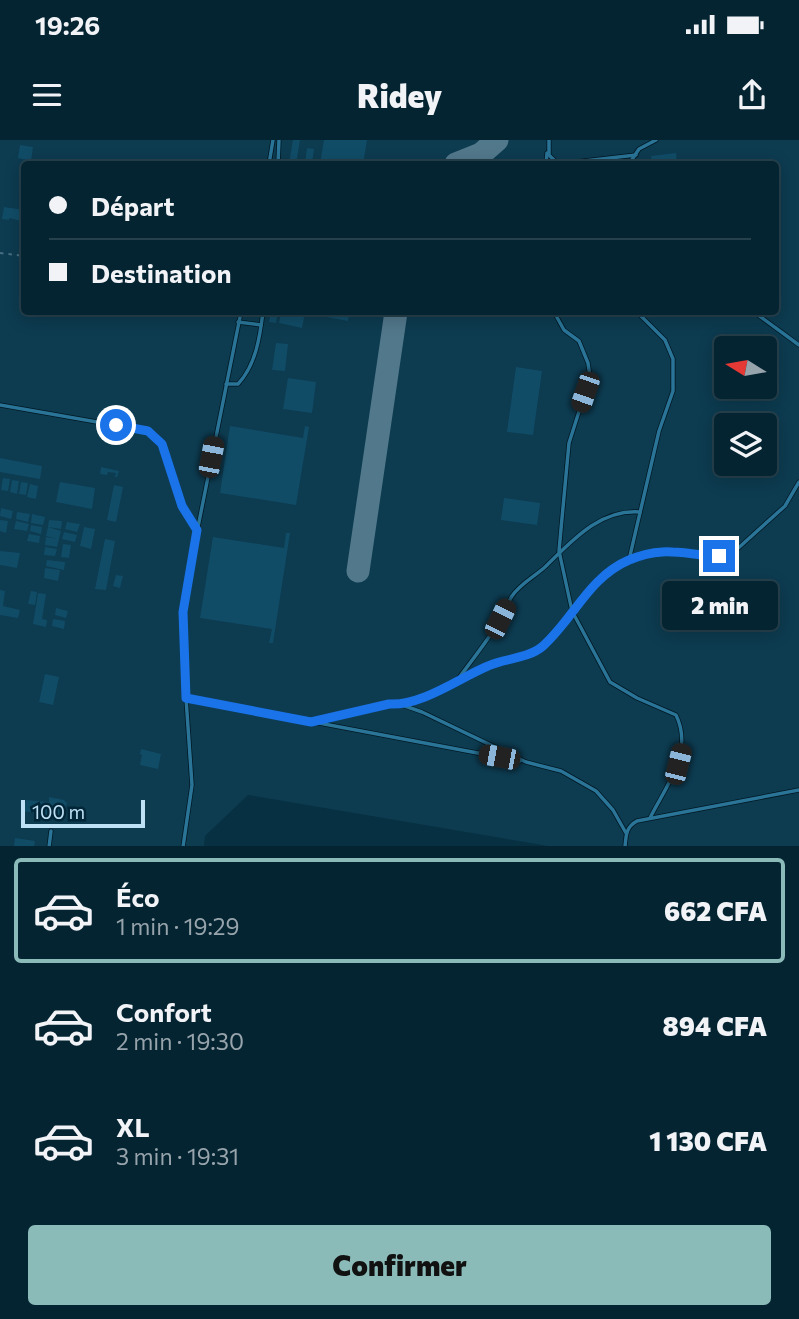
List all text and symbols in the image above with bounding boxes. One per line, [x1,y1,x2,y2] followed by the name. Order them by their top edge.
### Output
[35,9,100,40] text: 19:26
[357,75,442,115] text: Ridey
[28,76,66,114] icon: menu
[733,76,771,114] icon: share
[91,190,175,221] text: Départ
[91,257,232,288] text: Destination
[714,336,777,399] north arrow
[714,336,777,476] map controls
[569,369,602,415] car
[100,409,132,441] route start
[714,413,777,476] button: layers
[197,434,226,480] car
[703,540,735,572] route end
[661,580,777,630] callout: 2 min
[691,591,749,619] text: 2 min
[482,596,519,642] car
[663,741,694,787] car
[477,743,522,771] car
[21,797,145,829] scale bar
[32,800,85,823] text: 100 m
[32,879,95,942] icon: car
[116,881,160,912] text: Éco
[664,895,767,926] text: 662 CFA
[116,912,240,940] text: 1 min · 19:29
[32,994,95,1057] icon: car
[116,996,212,1027] text: Confort
[663,1010,767,1041] text: 894 CFA
[116,1027,244,1055] text: 2 min · 19:30
[32,1109,95,1172] icon: car
[116,1111,150,1142] text: XL
[649,1125,767,1156] text: 1 130 CFA
[116,1142,239,1170] text: 3 min · 19:31
[28,1225,771,1305] button: Confirmer

